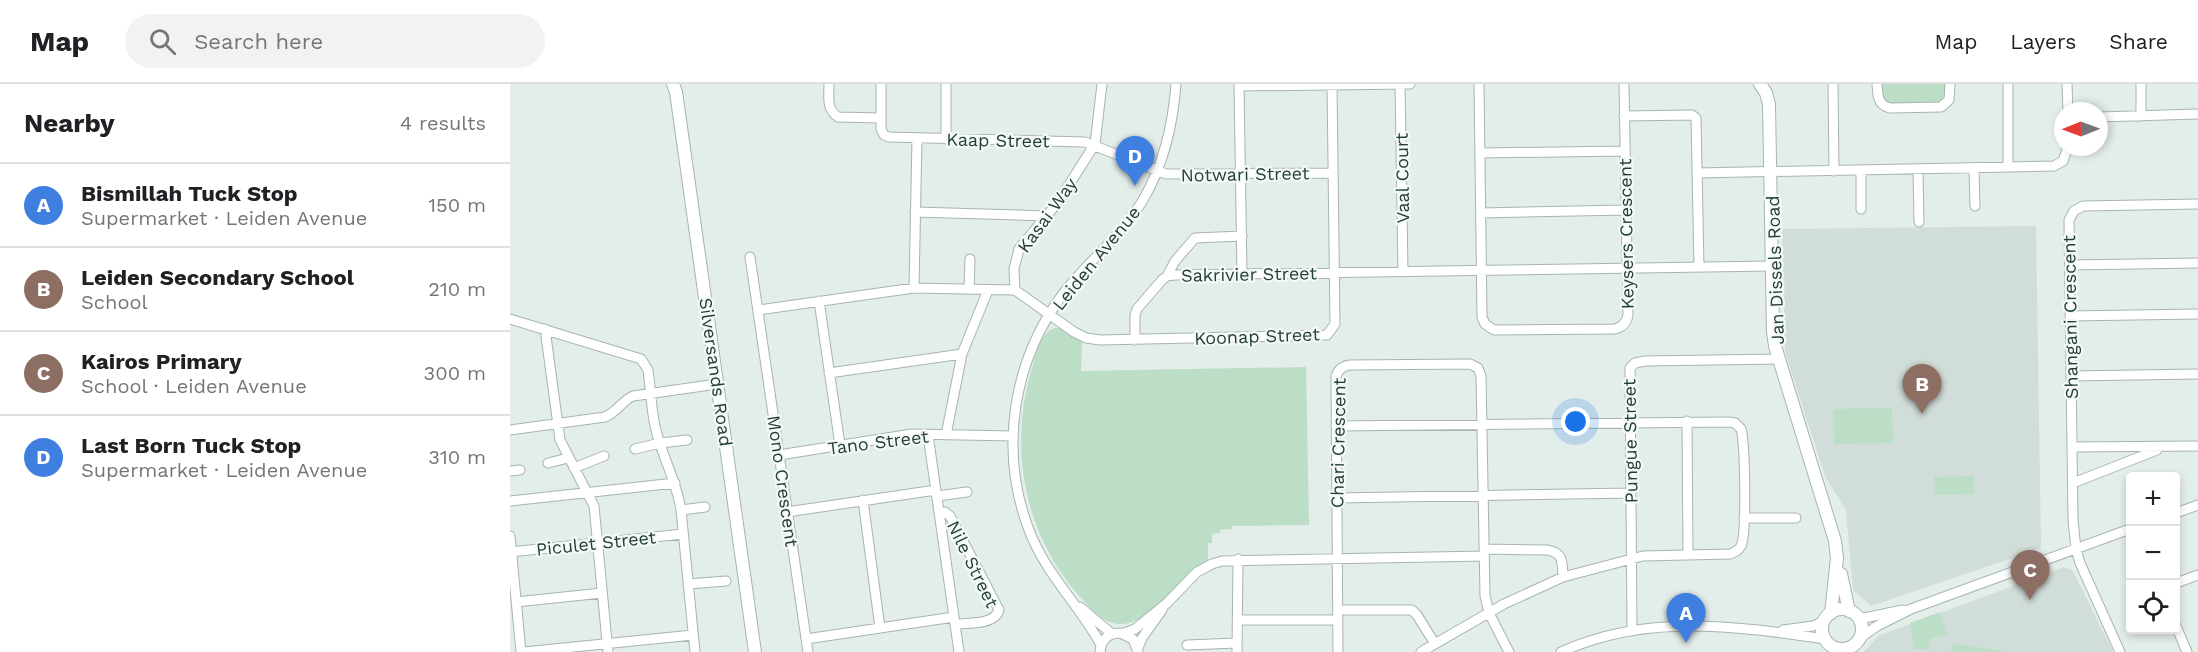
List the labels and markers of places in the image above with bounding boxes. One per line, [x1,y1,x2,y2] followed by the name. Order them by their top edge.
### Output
[1116,136,1154,186] pin: D
[1902,364,1942,414] pin: B
[2010,550,2050,600] pin: C
[1666,594,1706,643] pin: A

